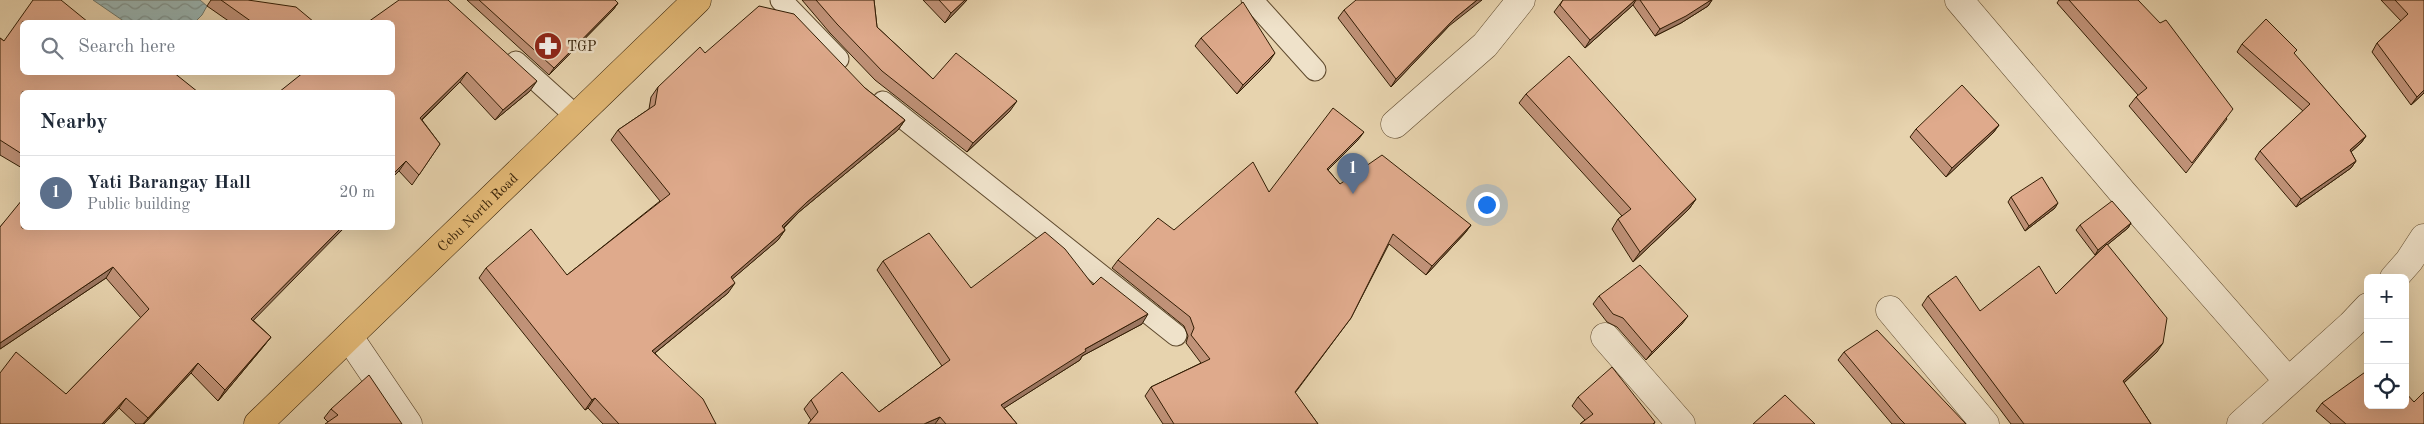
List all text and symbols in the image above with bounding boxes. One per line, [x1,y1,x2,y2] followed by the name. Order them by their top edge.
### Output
[20,20,395,75] search box
[533,31,563,61] pharmacy icon: TGP
[38,34,66,62] icon: search
[78,38,175,57] text: Search here
[567,40,597,54] place label: TGP
[40,112,108,133] text: Nearby
[1337,153,1369,194] pin: 1
[435,171,521,255] street label: Cebu North Road
[87,174,251,193] text: Yati Barangay Hall
[51,185,61,201] text: 1
[339,185,375,201] text: 20 m
[1474,192,1500,218] your location
[87,197,190,213] text: Public building
[2364,274,2409,409] map controls
[2364,274,2409,319] button: +
[2364,319,2409,364] button: −
[2364,364,2409,409] button: locate

